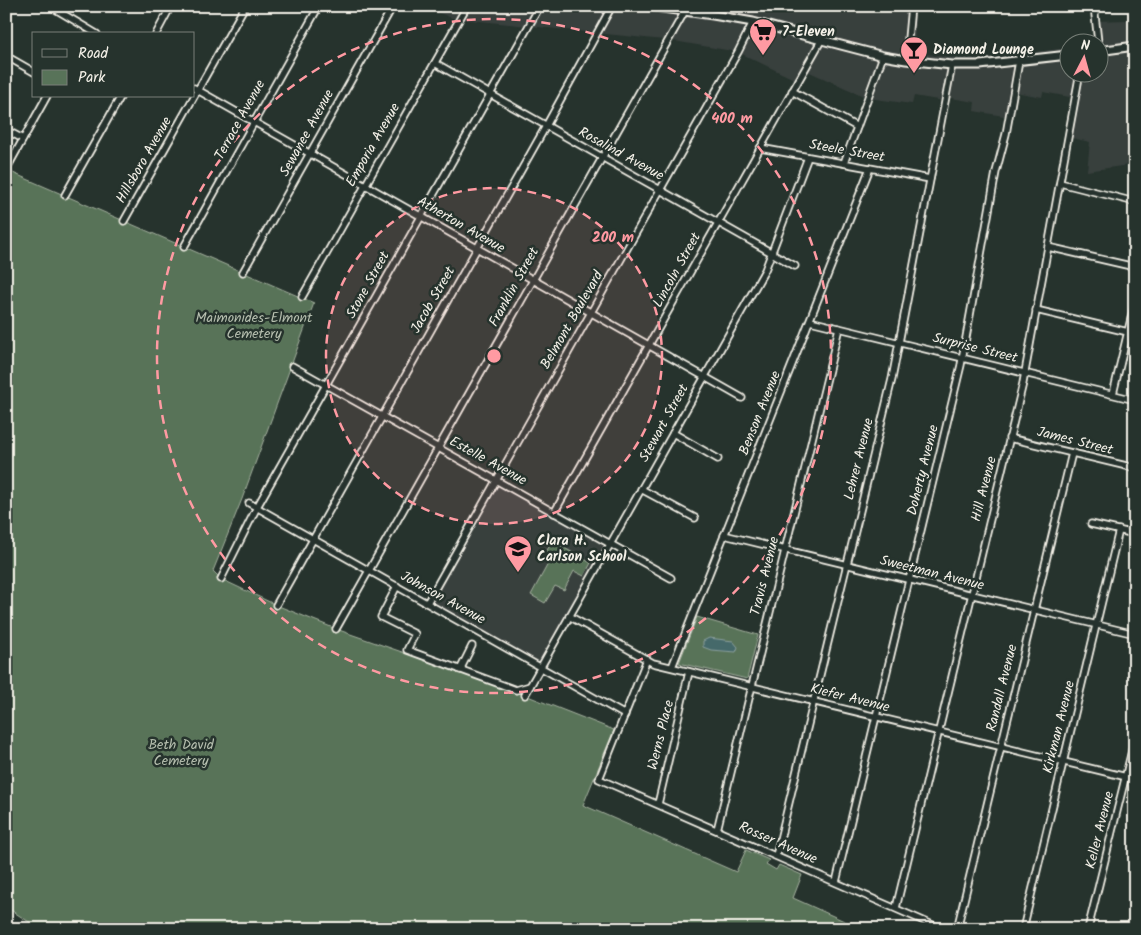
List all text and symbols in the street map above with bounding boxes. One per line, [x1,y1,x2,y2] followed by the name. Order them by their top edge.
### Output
[748,17,778,56] supermarket icon: 7-Eleven
[782,21,835,43] place label: 7-Eleven
[32,32,195,98] legend
[1058,32,1108,82] north arrow
[899,35,929,74] bar icon: Diamond Lounge
[1080,35,1091,57] text: N
[933,39,1034,61] place label: Diamond Lounge
[78,42,109,66] text: Road
[78,66,106,90] text: Park
[209,75,272,164] street label: Terrace Avenue
[274,85,340,181] street label: Sewanee Avenue
[340,98,406,191] street label: Emporia Avenue
[711,107,753,131] text: 400 m
[110,112,178,208] street label: Hillsboro Avenue
[574,121,669,187] street label: Rosalind Avenue
[808,134,887,169] street label: Steele Street
[413,191,510,259] street label: Atherton Avenue
[592,226,634,250] text: 200 m
[647,228,707,312] street label: Lincoln Street
[483,243,545,331] street label: Franklin Street
[340,247,396,323] street label: Stone Street
[405,262,461,338] street label: Jacob Street
[535,266,610,373] street label: Belmont Boulevard
[196,307,313,345] park label: Maimonides-Elmont Cemetery
[930,327,1020,369] street label: Surprise Street
[485,347,503,365] centre of rings
[733,367,787,459] street label: Benson Avenue
[633,379,695,466] street label: Stewart Street
[838,415,880,502] street label: Lehrer Avenue
[1035,421,1116,461] street label: James Street
[901,422,945,518] street label: Doherty Avenue
[445,431,531,492] street label: Estelle Avenue
[965,453,1003,524] street label: Hill Avenue
[537,530,627,568] place label: Clara H. Carlson School
[503,534,533,573] school or university icon: Clara H. Carlson School
[745,534,786,618] street label: Travis Avenue
[877,549,987,597] street label: Sweetman Avenue
[396,565,490,631] street label: Johnson Avenue
[981,641,1024,734] street label: Randall Avenue
[808,678,893,719] street label: Kiefer Avenue
[1037,678,1081,776] street label: Kirkman Avenue
[642,697,680,772] street label: Werns Place
[148,734,215,772] park label: Beth David Cemetery
[1080,788,1120,871] street label: Keller Avenue
[735,816,822,870] street label: Rosser Avenue

